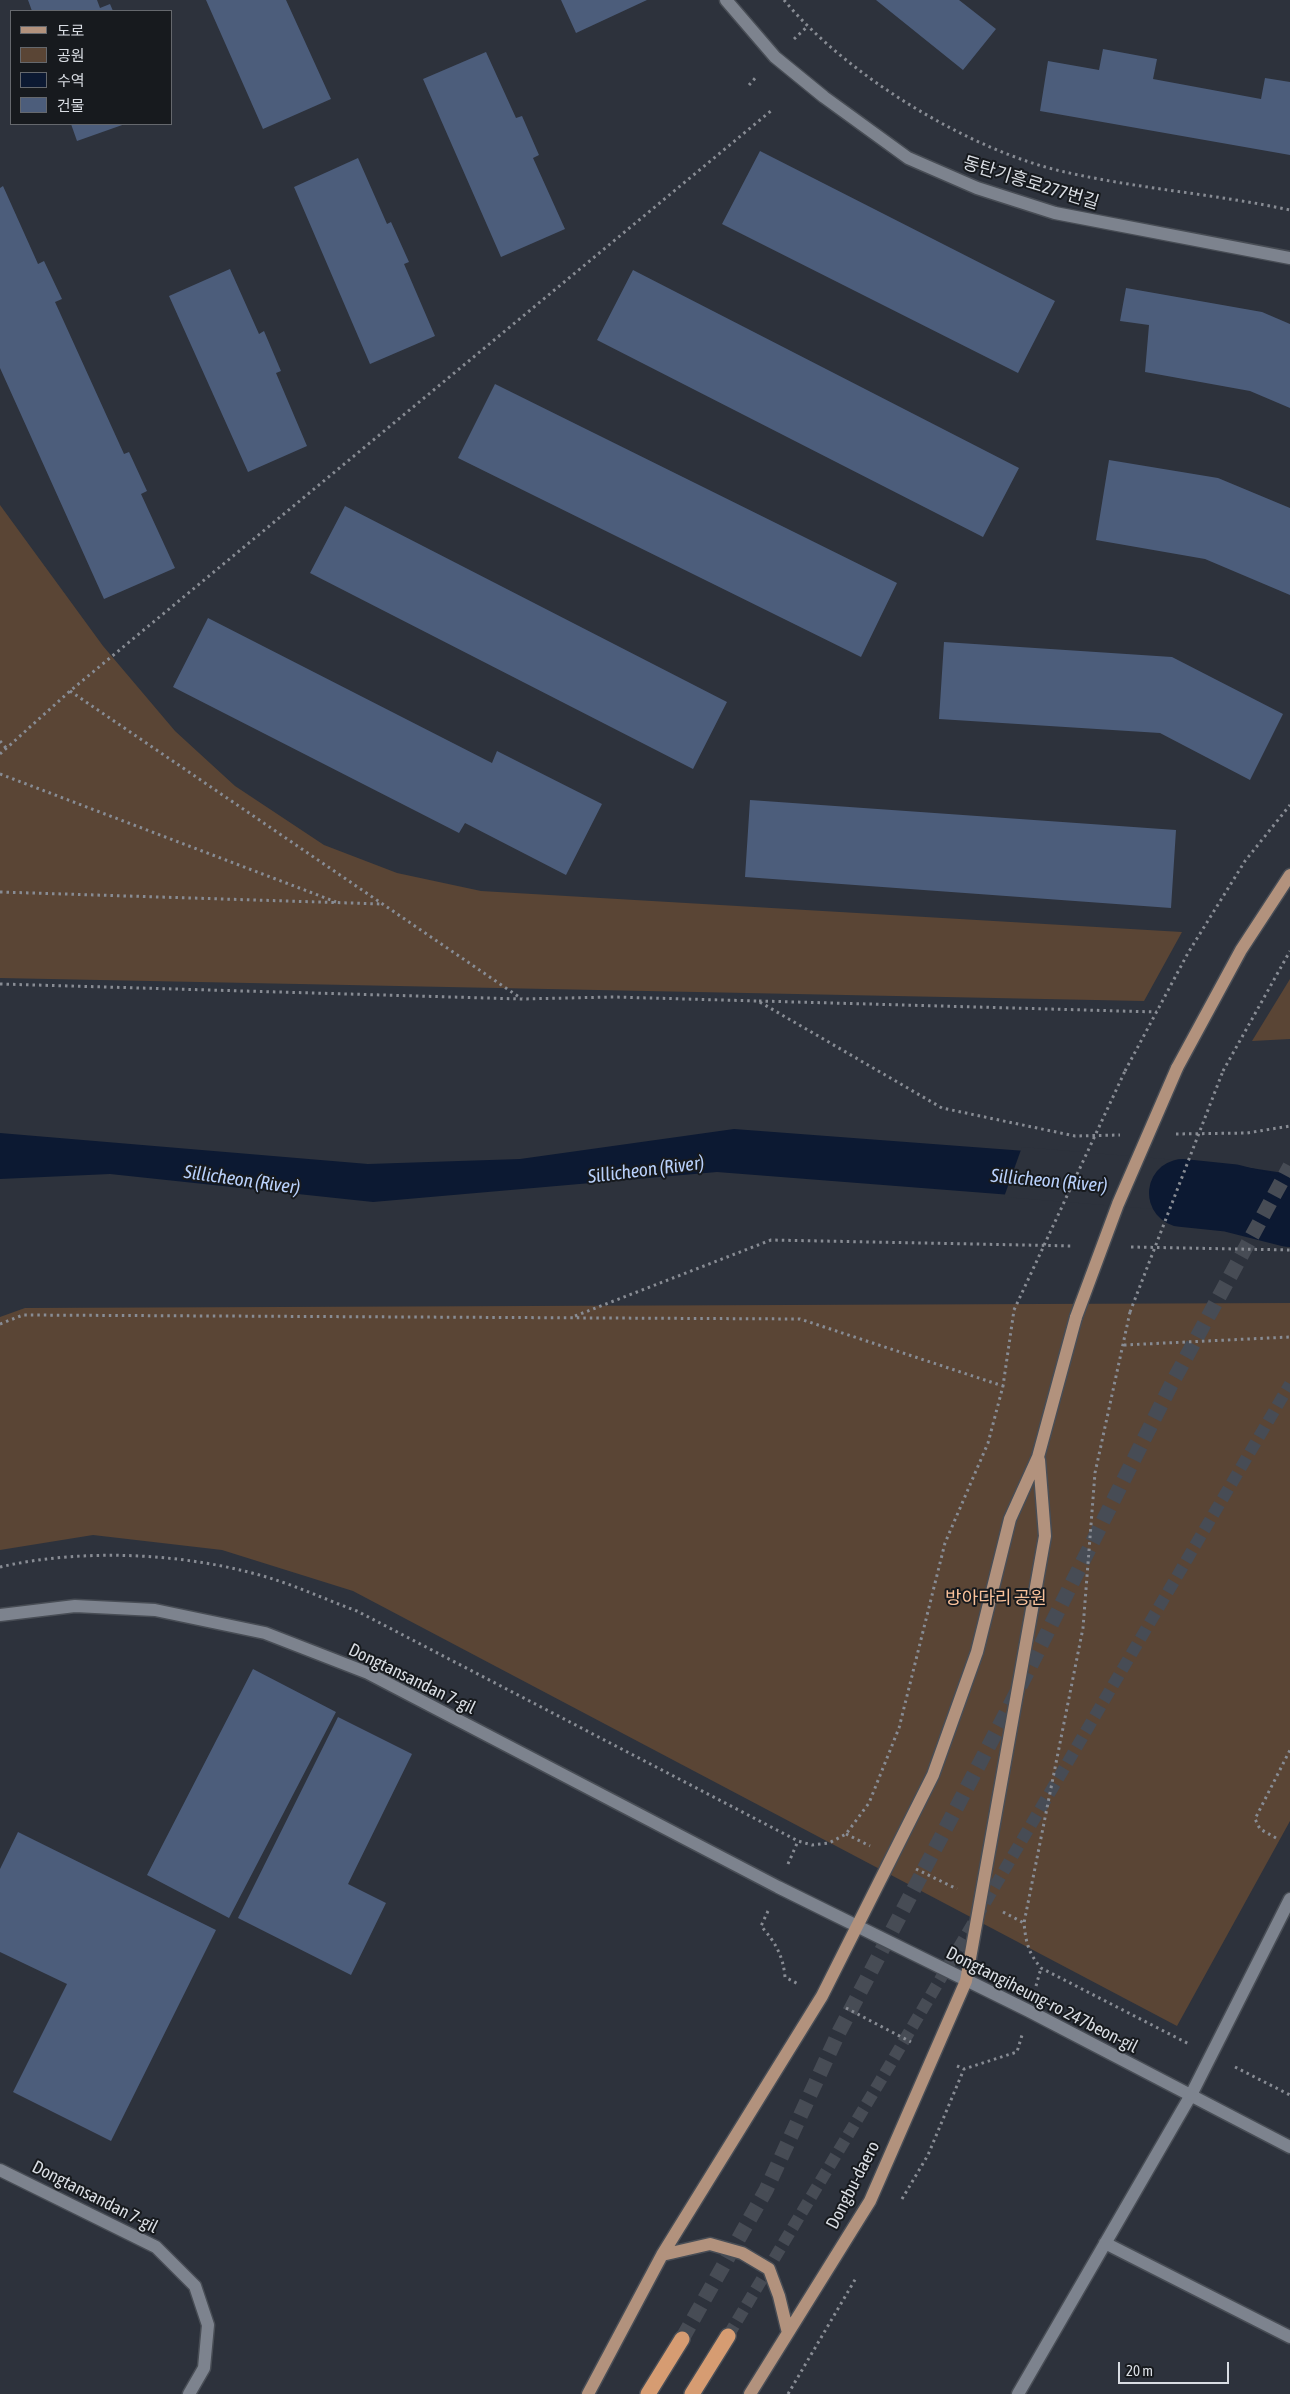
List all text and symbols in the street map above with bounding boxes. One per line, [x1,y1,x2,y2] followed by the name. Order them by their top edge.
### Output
[10,10,172,125] legend
[57,22,85,39] text: 도로
[57,47,85,64] text: 공원
[57,72,85,89] text: 수역
[57,97,85,114] text: 건물
[960,152,1102,214] street label: 동탄기흥로277번길
[587,1152,705,1188] water label: Sillicheon (River)
[183,1161,301,1199] water label: Sillicheon (River)
[990,1165,1108,1197] water label: Sillicheon (River)
[945,1587,1047,1609] park label: 방아다리 공원
[345,1639,479,1719] street label: Dongtansandan 7-gil
[943,1942,1141,2058] street label: Dongtangiheung-ro 247beon-gil
[822,2138,884,2232] street label: Dongbu-daero
[28,2156,162,2238] street label: Dongtansandan 7-gil
[1120,2352,1231,2384] scale bar
[1126,2362,1153,2379] text: 20 m

